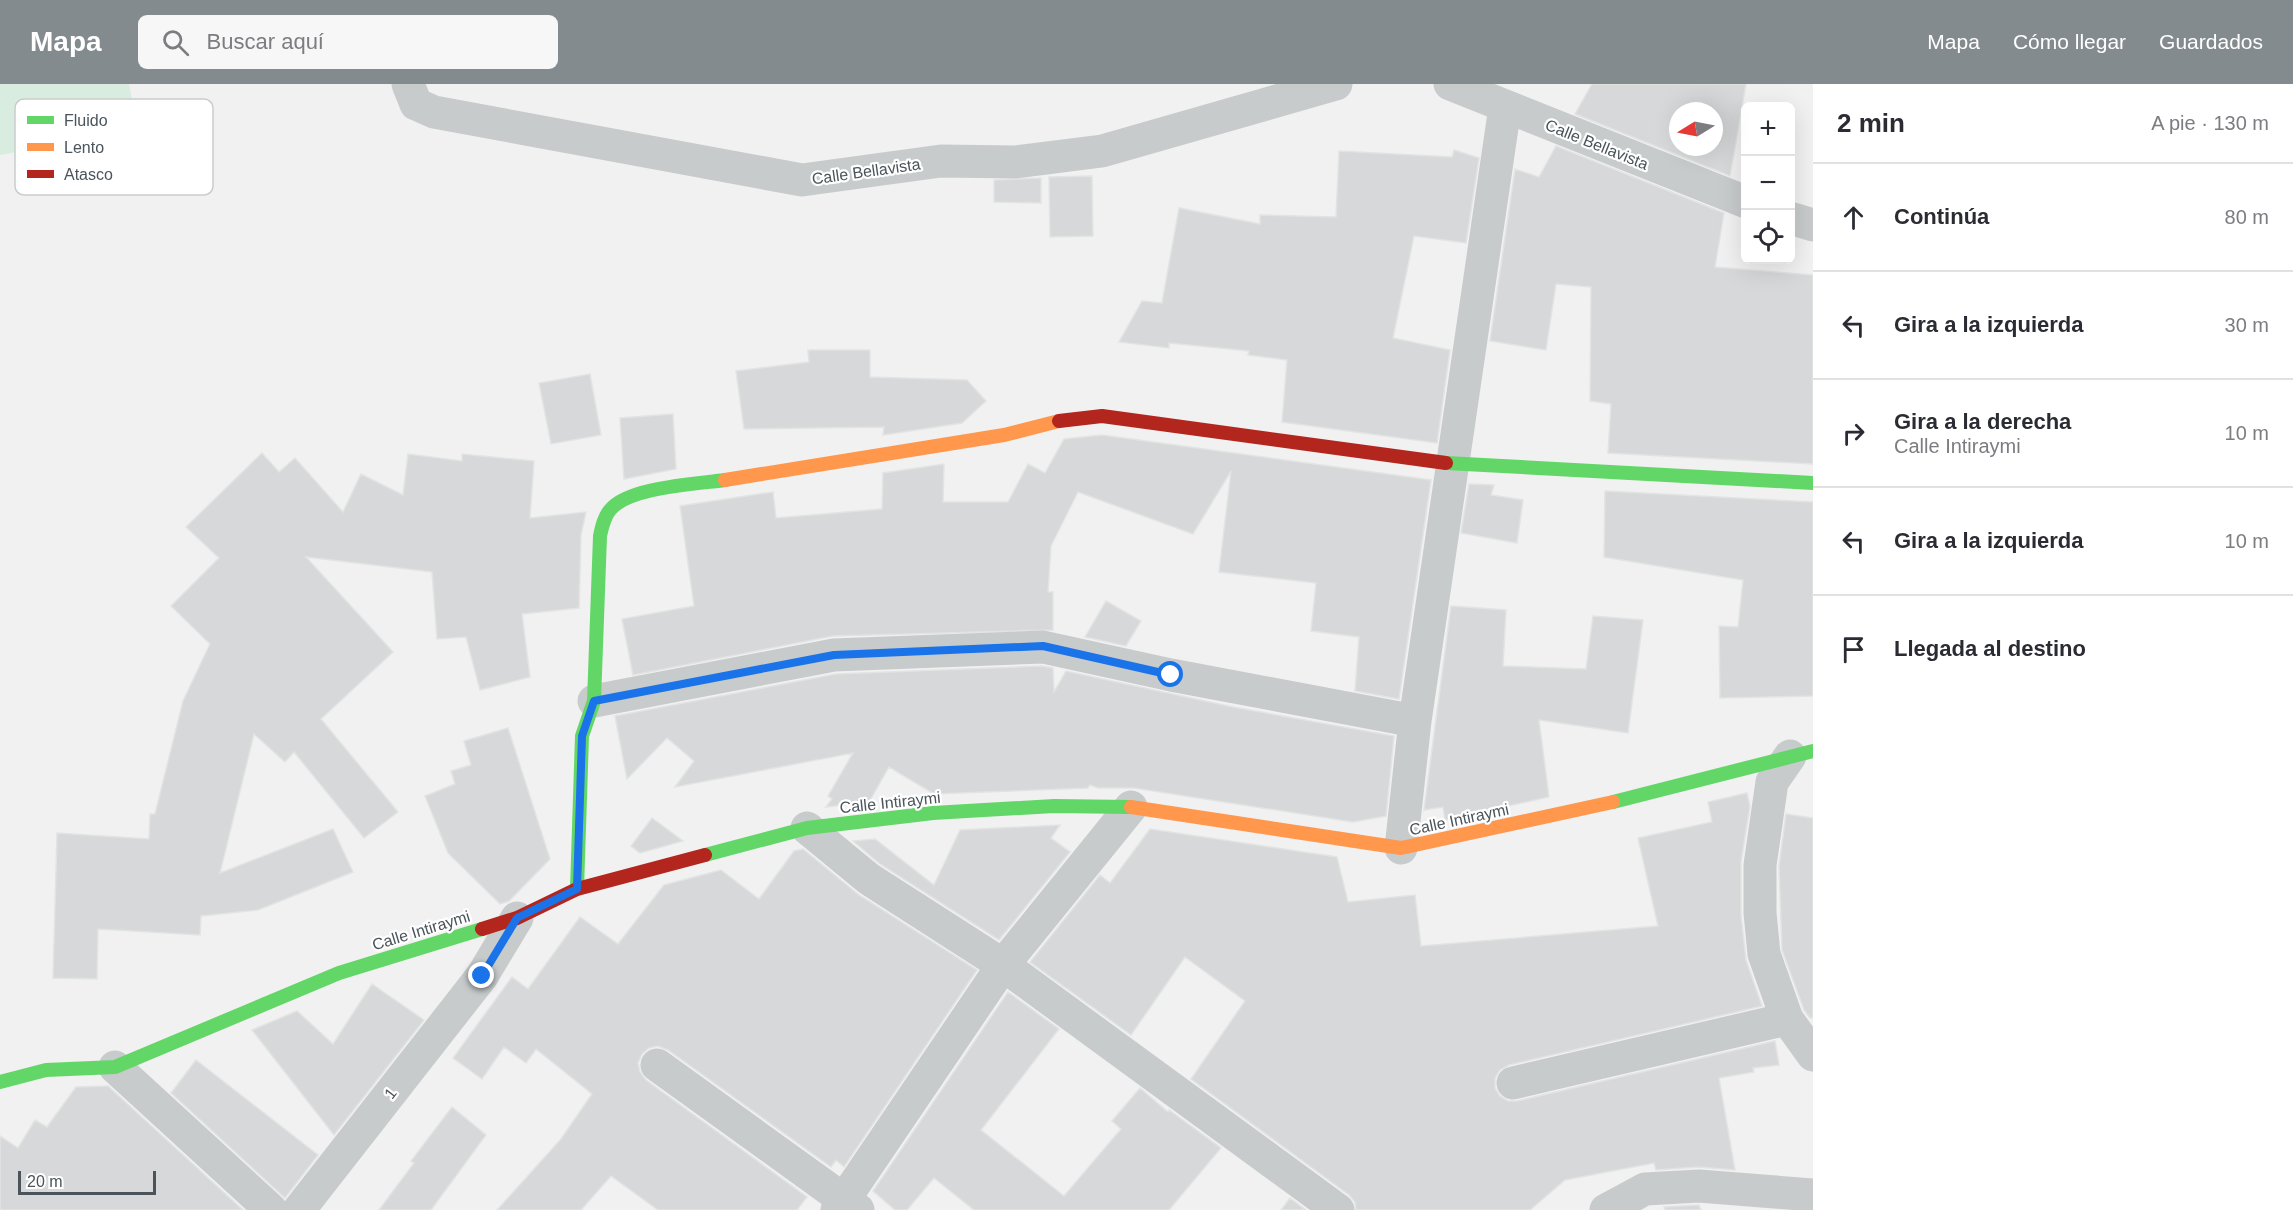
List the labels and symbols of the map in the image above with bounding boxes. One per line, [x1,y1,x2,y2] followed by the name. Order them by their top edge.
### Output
[15,99,213,195] legend
[1669,102,1723,156] north arrow
[64,112,108,129] text: Fluido
[1543,116,1651,173] street label: Calle Bellavista
[64,139,104,156] text: Lento
[811,155,922,188] street label: Calle Bellavista
[64,166,113,183] text: Atasco
[1157,661,1183,687] route start
[839,789,941,816] street label: Calle Intiraymi
[1408,801,1510,838] street label: Calle Intiraymi
[370,908,472,953] street label: Calle Intiraymi
[468,962,494,988] route end
[381,1084,400,1102] street label: 1
[18,1168,156,1196] scale bar

